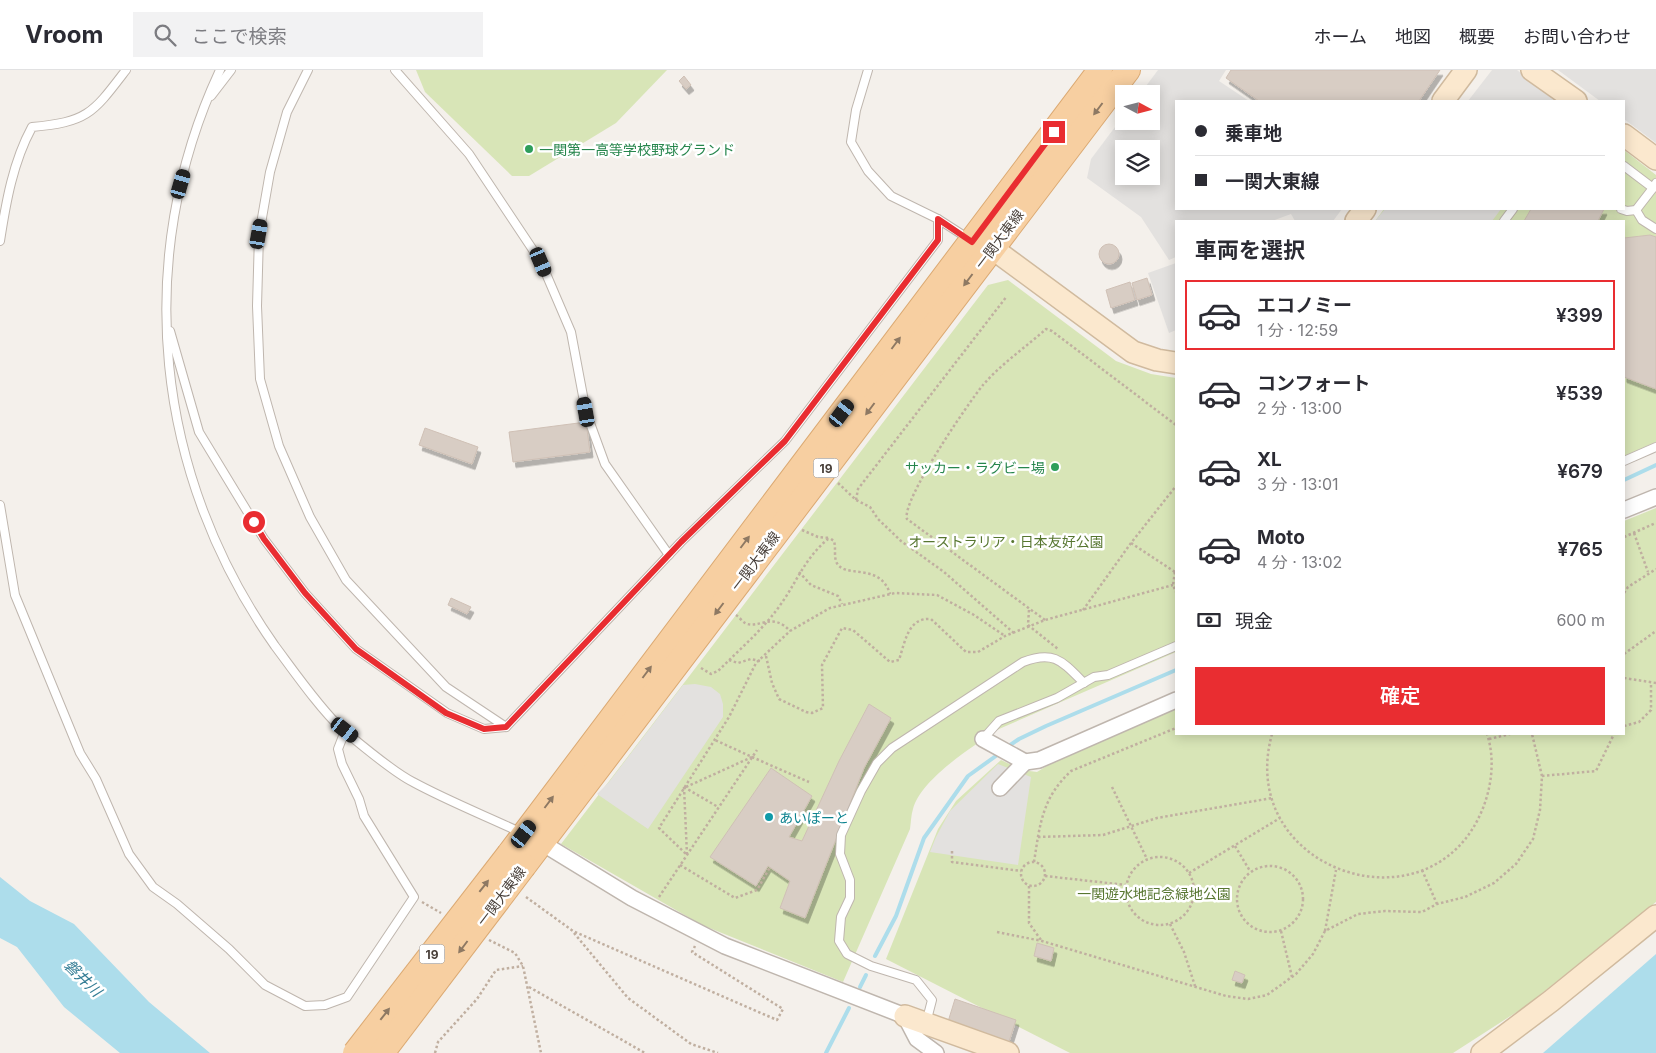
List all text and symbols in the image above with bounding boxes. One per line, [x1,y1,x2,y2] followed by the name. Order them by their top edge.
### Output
[133,12,483,57] search box
[25,20,103,49] text: Vroom
[151,21,179,49] icon: search
[191,25,286,48] text: ここで検索
[1314,26,1367,47] text: ホーム
[1395,26,1431,47] text: 地図
[1459,26,1495,47] text: 概要
[1523,26,1631,47] text: お問い合わせ
[1115,85,1160,130] north arrow
[1115,85,1160,185] map controls
[1093,102,1104,115] one-way arrow
[1043,121,1065,143] route end
[1225,122,1282,145] text: 乗車地
[1115,140,1160,185] button: layers
[539,141,735,158] place label: 一関第一高等学校野球グランド
[523,143,535,155] marker: 一関第一高等学校野球グランド
[169,168,192,200] car
[1225,170,1320,193] text: 一関大東線
[971,206,1027,272] street label: 一関大東線
[249,218,268,250] car
[1195,237,1305,263] text: 車両を選択
[528,245,553,279] car
[963,273,973,287] one-way arrow
[1197,293,1242,338] icon: car
[1257,294,1352,317] text: エコノミー
[1556,304,1603,327] text: ¥399
[1257,320,1338,340] text: 1 分 · 12:59
[890,337,901,350] one-way arrow
[1197,371,1242,416] icon: car
[1257,372,1370,395] text: コンフォート
[1556,382,1603,405] text: ¥539
[576,396,595,428] car
[826,397,857,429] car
[1257,398,1342,418] text: 2 分 · 13:00
[865,402,875,416] one-way arrow
[1257,448,1282,471] text: XL
[1197,449,1242,494] icon: car
[814,458,838,478] road number: 19
[905,459,1045,476] place label: サッカー・ラグビー場
[1557,460,1603,483] text: ¥679
[1049,461,1061,473] marker: サッカー・ラグビー場
[1257,474,1339,494] text: 3 分 · 13:01
[243,511,265,533] route start
[1257,526,1305,549] text: Moto
[1197,527,1242,572] icon: car
[727,528,783,594] street label: 一関大東線
[908,533,1104,550] park label: オーストラリア・日本友好公園
[740,535,750,549] one-way arrow
[1558,538,1603,561] text: ¥765
[1257,552,1342,572] text: 4 分 · 13:02
[714,602,724,616] one-way arrow
[1195,606,1223,634] icon: cash
[1235,610,1273,633] text: 現金
[1556,610,1605,630] text: 600 m
[642,665,652,679] one-way arrow
[1195,667,1605,725] button: 確定
[328,715,361,745] car
[544,795,554,809] one-way arrow
[779,809,849,826] place label: あいぽーと
[763,811,775,823] marker: あいぽーと
[508,818,539,850] car
[473,863,529,929] street label: 一関大東線
[479,880,490,893] one-way arrow
[1077,885,1231,902] park label: 一関遊水地記念緑地公園
[458,940,468,954] one-way arrow
[420,944,444,964] road number: 19
[60,956,107,1002] water label: 磐井川
[380,1008,391,1021] one-way arrow

